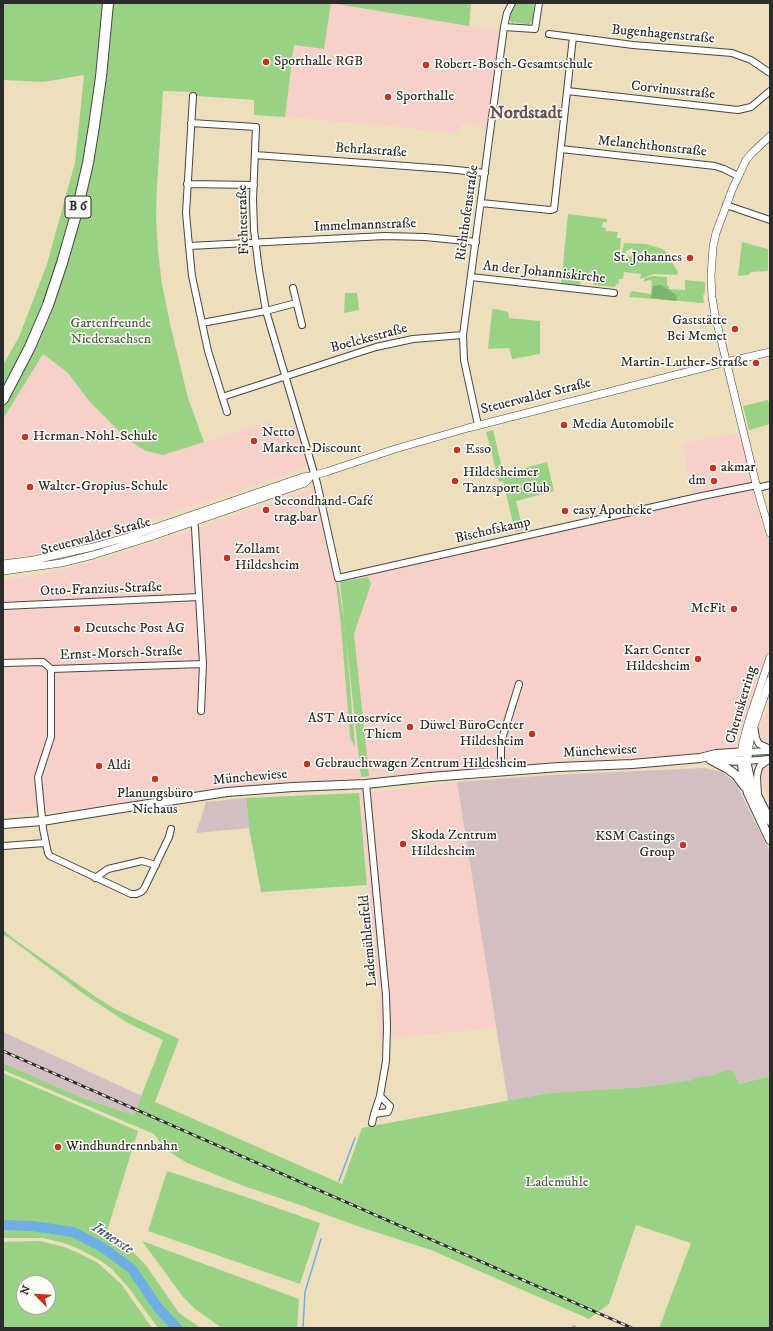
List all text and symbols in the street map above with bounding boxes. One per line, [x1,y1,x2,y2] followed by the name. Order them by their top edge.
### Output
[611,22,715,48] street label: Bugenhagenstraße
[274,54,363,70] place label: Sporthalle RGB
[261,57,271,67] marker: Sporthalle RGB
[434,57,593,73] place label: Robert-Bosch-Gesamtschule
[421,60,431,70] marker: Robert-Bosch-Gesamtschule
[630,78,716,104] street label: Corvinusstraße
[396,89,454,105] place label: Sporthalle
[383,92,393,102] marker: Sporthalle
[490,103,562,125] district label: Nordstadt
[597,133,707,161] street label: Melanchthonstraße
[335,140,407,162] street label: Behrlastraße
[453,164,483,262] street label: Richthofenstraße
[234,185,254,255] street label: Fichtestraße
[65,196,91,218] road number: B 6
[314,216,416,236] street label: Immelmannstraße
[613,250,682,266] place label: St. Johannes
[685,253,695,263] marker: St. Johannes
[482,258,606,288] street label: An der Johanniskirche
[667,313,727,346] place label: Gaststätte Bei Memet
[71,316,151,348] park label: Gartenfreunde Niedersachsen
[329,321,409,357] street label: Boelckestraße
[730,324,740,334] marker: Gaststätte Bei Memet
[620,355,748,371] place label: Martin-Luther-Straße
[751,358,761,368] marker: Martin-Luther-Straße
[479,375,593,419] street label: Steuerwalder Straße
[572,417,674,433] place label: Media Automobile
[559,420,569,430] marker: Media Automobile
[262,425,362,458] place label: Netto Marken-Discount
[33,429,158,445] place label: Herman-Nohl-Schule
[20,432,30,442] marker: Herman-Nohl-Schule
[249,436,259,446] marker: Netto Marken-Discount
[465,442,491,458] place label: Esso
[452,445,462,455] marker: Esso
[721,460,756,476] place label: akmar
[708,463,718,473] marker: akmar
[463,465,550,498] place label: Hildesheimer Tanzsport Club
[688,473,706,489] place label: dm
[450,476,460,486] marker: Hildesheimer Tanzsport Club
[709,476,719,486] marker: dm
[38,479,168,495] place label: Walter-Gropius-Schule
[25,482,35,492] marker: Walter-Gropius-Schule
[274,494,373,526] place label: Secondhand-Café trag.bar
[573,503,652,519] place label: easy Apotheke
[261,505,271,515] marker: Secondhand-Café trag.bar
[560,506,570,516] marker: easy Apotheke
[39,514,153,560] street label: Steuerwalder Straße
[454,514,532,548] street label: Bischofskamp
[235,542,299,574] place label: Zollamt Hildesheim
[222,553,232,563] marker: Zollamt Hildesheim
[40,579,162,601] street label: Otto-Franzius-Straße
[691,601,726,617] place label: McFit
[729,604,739,614] marker: McFit
[85,621,185,637] place label: Deutsche Post AG
[72,624,82,634] marker: Deutsche Post AG
[59,643,183,665] street label: Ernst-Morsch-Straße
[624,643,690,676] place label: Kart Center Hildesheim
[693,654,703,664] marker: Kart Center Hildesheim
[723,664,761,746] street label: Cheruskerring
[308,711,402,744] place label: AST Autoservice Thiem
[419,718,524,750] place label: Düwel BüroCenter Hildesheim
[405,722,415,732] marker: AST Autoservice Thiem
[527,729,537,739] marker: Düwel BüroCenter Hildesheim
[562,742,638,762] street label: Münchewiese
[315,756,527,772] place label: Gebrauchtwagen Zentrum Hildesheim
[107,758,131,774] place label: Aldi
[302,759,312,769] marker: Gebrauchtwagen Zentrum Hildesheim
[94,761,104,771] marker: Aldi
[212,766,288,790] street label: Münchewiese
[150,774,160,784] marker: Planungsbüro Niehaus
[117,786,193,818] place label: Planungsbüro Niehaus
[411,828,497,860] place label: Skoda Zentrum Hildesheim
[595,829,675,862] place label: KSM Castings Group
[398,839,408,849] marker: Skoda Zentrum Hildesheim
[678,840,688,850] marker: KSM Castings Group
[357,894,381,988] street label: Lademühlenfeld
[66,1139,178,1155] place label: Windhundrennbahn
[53,1142,63,1152] marker: Windhundrennbahn
[525,1175,589,1191] park label: Lademühle
[88,1219,136,1259] water label: Innerste
[16,1275,56,1315] north arrow
[18,1284,34,1297] text: N

